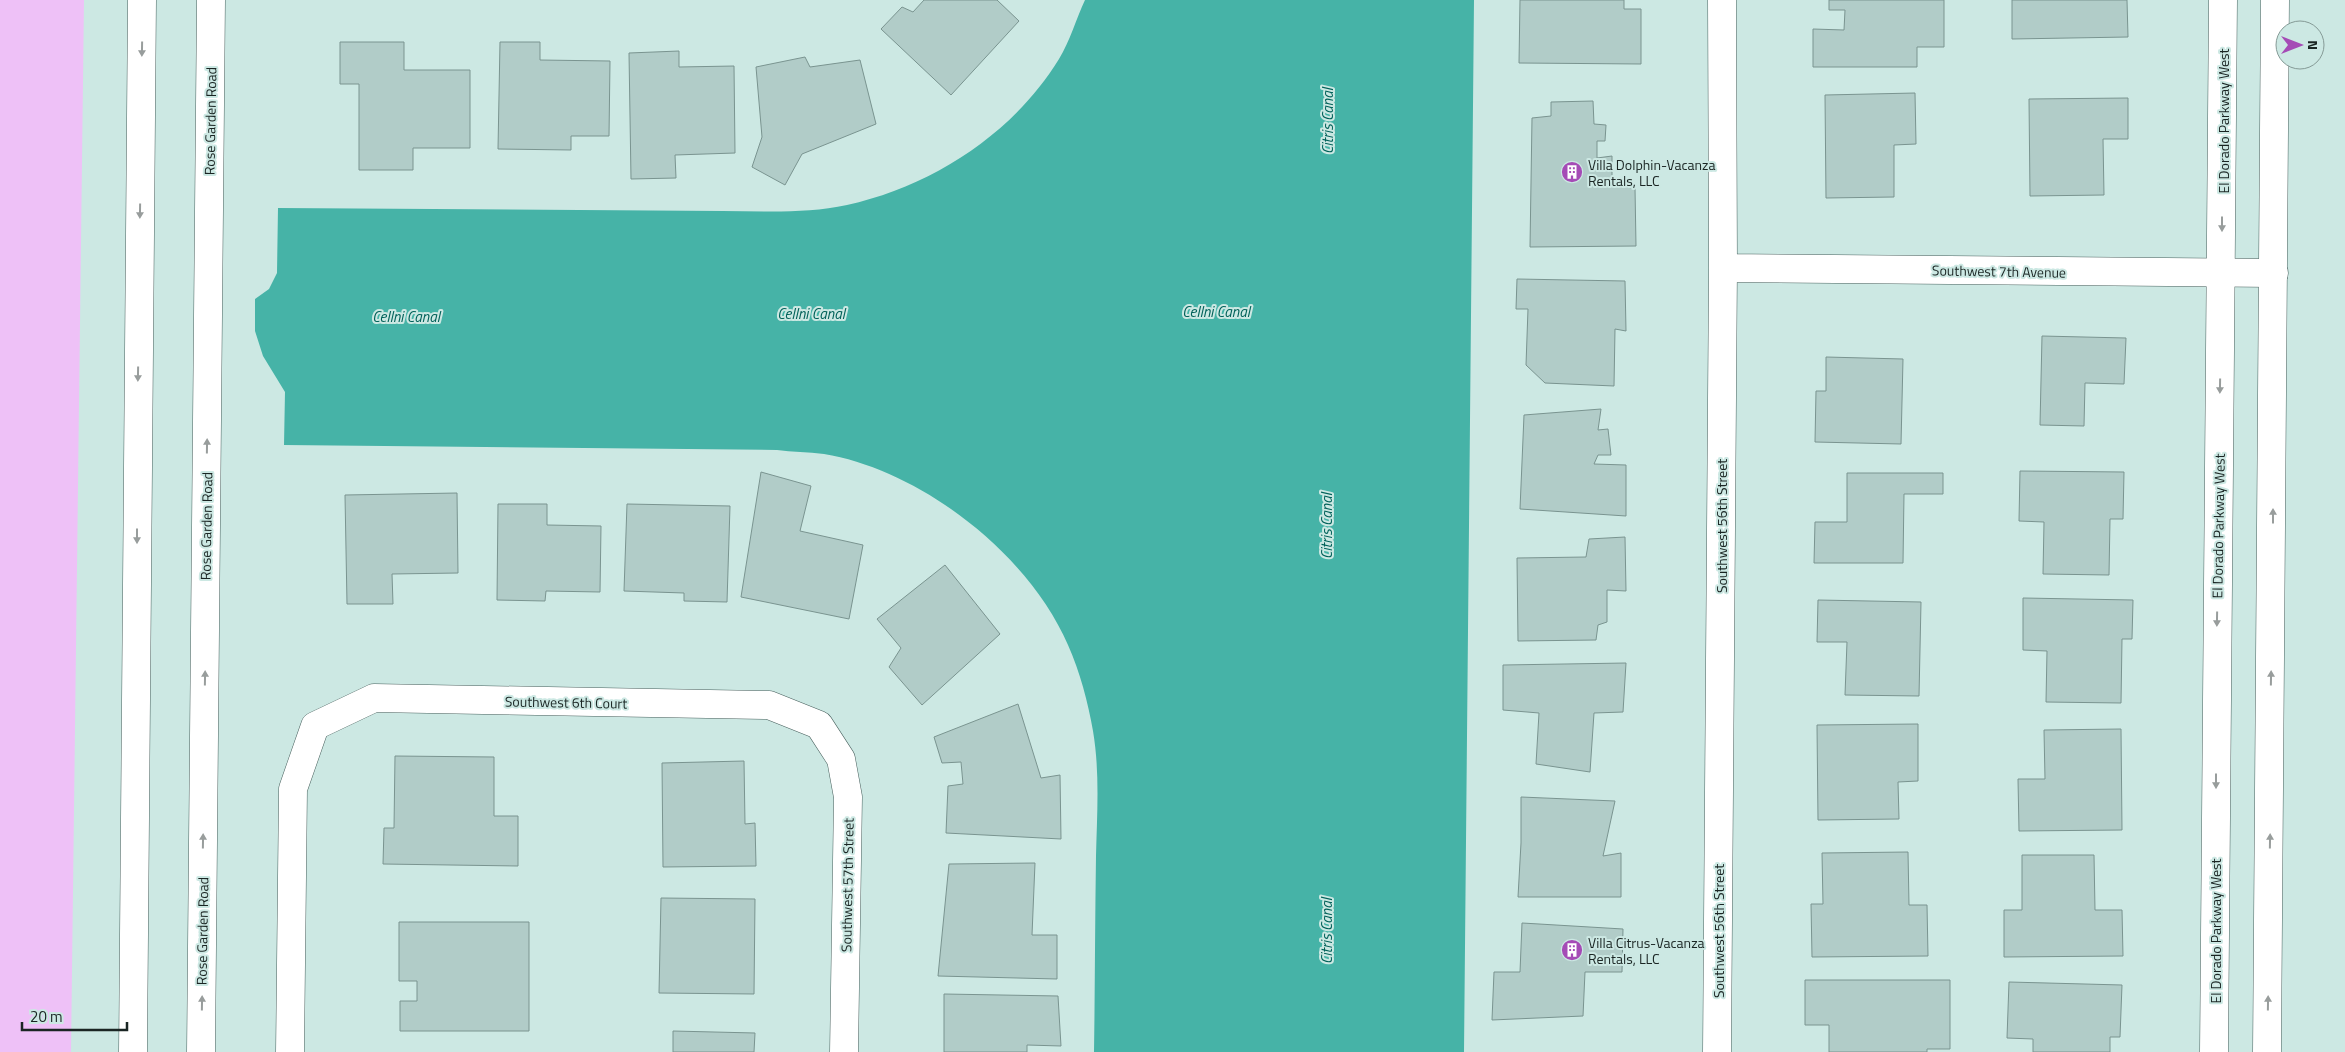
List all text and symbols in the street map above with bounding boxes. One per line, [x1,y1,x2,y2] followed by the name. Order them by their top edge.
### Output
[2275,20,2325,70] north arrow
[2303,40,2324,50] text: N
[138,41,146,57] one-way arrow
[2213,48,2234,194] street label: El Dorado Parkway West
[199,67,221,175] street label: Rose Garden Road
[1316,86,1339,154] water label: Citris Canal
[1588,154,1715,191] place label: Villa Dolphin-Vacanza Rentals, LLC
[1560,160,1584,184] building icon: Villa Dolphin-Vacanza Rentals, LLC
[136,203,144,219] one-way arrow
[2218,216,2226,232] one-way arrow
[1932,259,2066,283] street label: Southwest 7th Avenue
[1182,300,1252,323] water label: Cellni Canal
[777,302,847,325] water label: Cellni Canal
[372,305,442,328] water label: Cellni Canal
[134,366,142,382] one-way arrow
[2216,378,2224,394] one-way arrow
[203,438,211,454] one-way arrow
[2206,453,2230,599] street label: El Dorado Parkway West
[1711,459,1732,593] street label: Southwest 56th Street
[195,472,217,580] street label: Rose Garden Road
[1315,491,1338,559] water label: Citris Canal
[2269,508,2277,524] one-way arrow
[133,528,141,544] one-way arrow
[2213,611,2221,627] one-way arrow
[201,670,209,686] one-way arrow
[2268,670,2276,686] one-way arrow
[505,690,627,714] street label: Southwest 6th Court
[2212,773,2220,789] one-way arrow
[835,818,859,952] street label: Southwest 57th Street
[199,833,207,849] one-way arrow
[2266,833,2274,849] one-way arrow
[2205,858,2226,1004] street label: El Dorado Parkway West
[1708,864,1729,998] street label: Southwest 56th Street
[191,877,213,985] street label: Rose Garden Road
[1315,896,1338,964] water label: Citris Canal
[1588,932,1705,969] place label: Villa Citrus-Vacanza Rentals, LLC
[1560,938,1584,962] building icon: Villa Citrus-Vacanza Rentals, LLC
[198,995,206,1011] one-way arrow
[2264,995,2272,1011] one-way arrow
[22,1000,128,1032] scale bar
[30,1005,63,1028] text: 20 m

